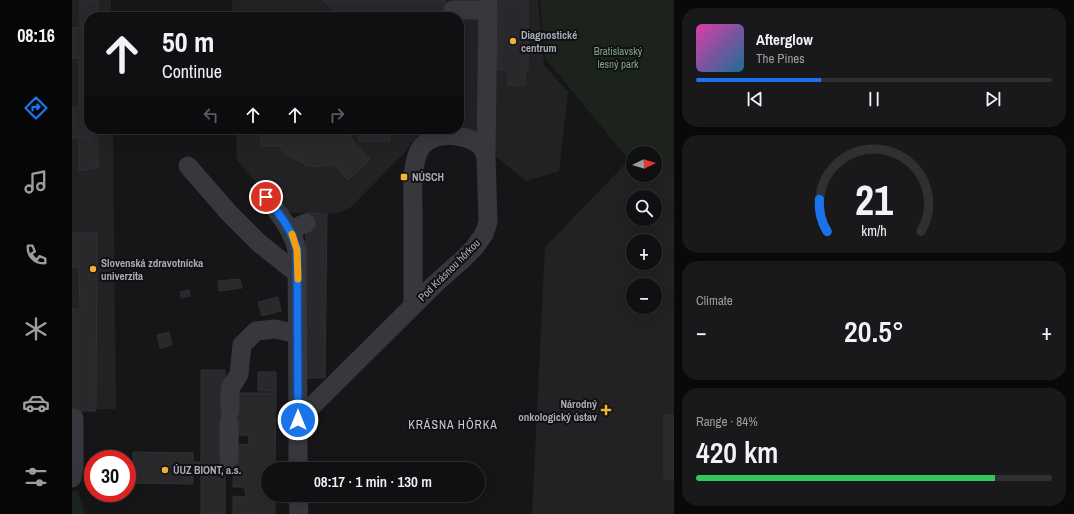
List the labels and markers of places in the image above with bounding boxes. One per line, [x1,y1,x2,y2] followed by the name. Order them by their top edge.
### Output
[521,28,577,55] place label: Diagnostické centrum
[508,36,518,46] marker: Diagnostické centrum
[412,170,444,184] place label: NÚSCH
[399,172,409,182] marker: NÚSCH
[249,180,283,214] pin
[101,256,203,283] place label: Slovenská zdravotnícka univerzita
[88,264,98,274] marker: Slovenská zdravotnícka univerzita
[518,397,597,424] place label: Národný onkologický ústav
[600,404,612,416] marker: Národný onkologický ústav
[173,463,242,477] place label: ÚUZ BIONT, a.s.
[160,465,170,475] marker: ÚUZ BIONT, a.s.

